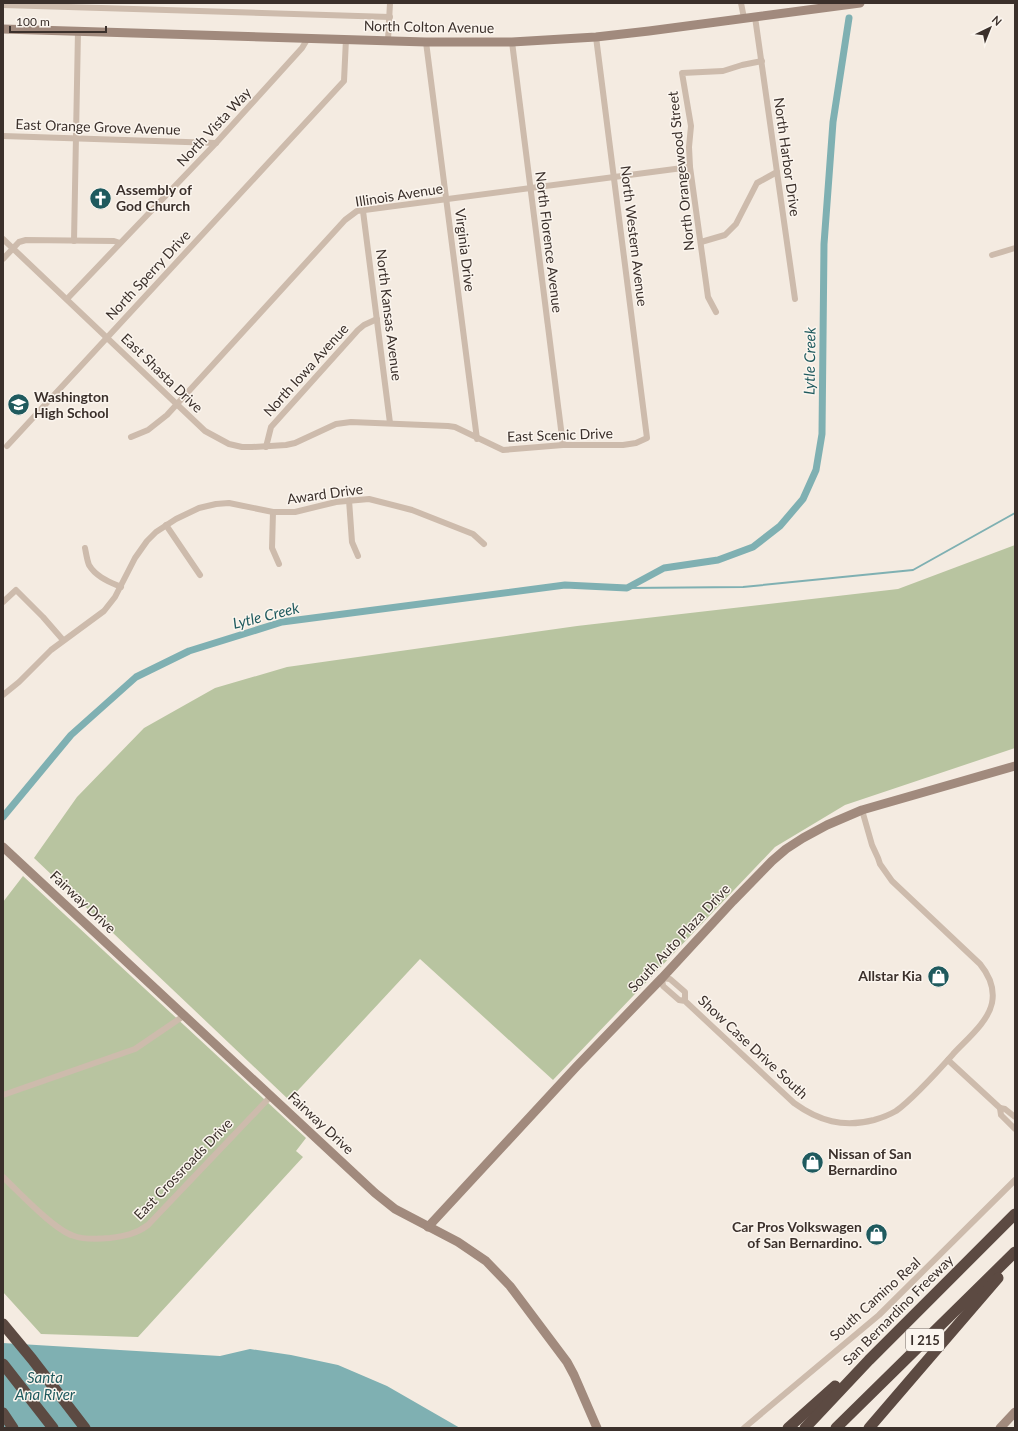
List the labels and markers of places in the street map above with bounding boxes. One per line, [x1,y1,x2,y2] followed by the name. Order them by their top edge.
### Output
[115,181,192,214] place label: Assembly of God Church
[87,185,113,211] church icon: Assembly of God Church
[34,388,109,421] place label: Washington High School
[6,392,32,418] school or university icon: Washington High School
[925,963,951,989] shop icon: Allstar Kia
[857,967,922,984] place label: Allstar Kia
[828,1145,912,1178] place label: Nissan of San Bernardino
[800,1149,826,1175] shop icon: Nissan of San Bernardino
[732,1218,862,1251] place label: Car Pros Volkswagen of San Bernardino.
[864,1222,890,1248] shop icon: Car Pros Volkswagen of San Bernardino.

